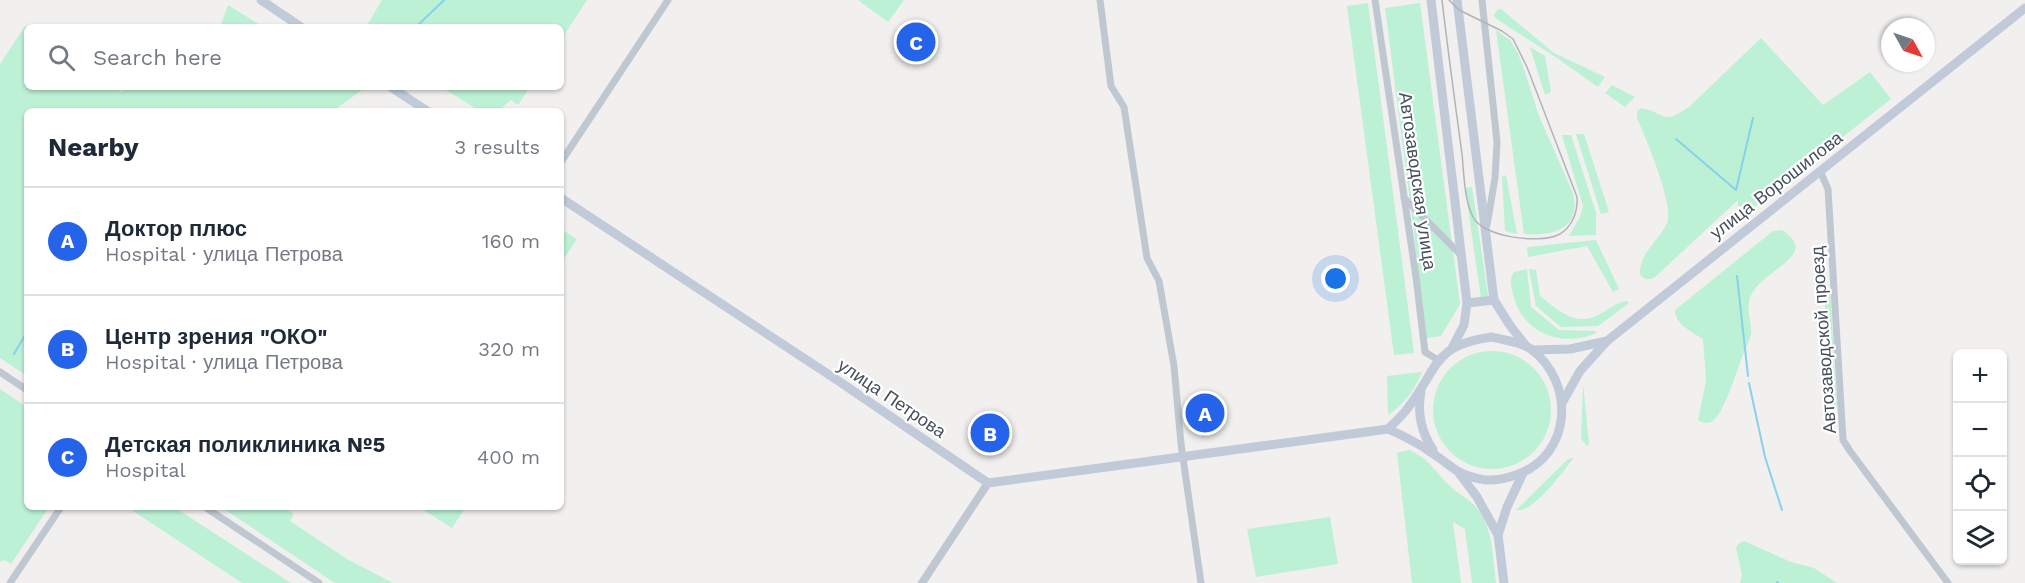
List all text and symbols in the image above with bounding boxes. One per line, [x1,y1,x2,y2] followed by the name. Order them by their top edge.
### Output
[1881,18,1935,72] north arrow
[896,20,936,64] pin: C
[24,24,564,90] search box
[45,41,78,74] icon: search
[93,45,222,70] text: Search here
[1395,91,1441,272] street label: Автозаводская улица
[1706,126,1847,243] street label: улица Ворошилова
[48,132,139,162] text: Nearby
[455,135,540,159] text: 3 results
[105,216,247,241] text: Доктор плюс
[61,229,74,253] text: A
[482,229,540,253] text: 160 m
[105,242,343,266] text: Hospital · улица Петрова
[1806,245,1840,434] street label: Автозаводской проезд
[1321,264,1350,293] your location
[105,324,327,349] text: Центр зрения "ОКО"
[61,337,74,361] text: B
[478,337,540,361] text: 320 m
[1953,349,2007,565] map controls
[1953,349,2007,403] button: +
[105,350,343,374] text: Hospital · улица Петрова
[834,354,951,442] street label: улица Петрова
[1186,390,1224,436] pin: A
[1953,403,2007,457] button: −
[970,410,1010,456] pin: B
[105,432,385,457] text: Детская поликлиника №5
[61,445,74,469] text: C
[477,445,540,469] text: 400 m
[1953,457,2007,511] button: locate
[105,458,186,482] text: Hospital
[1953,511,2007,565] button: layers

